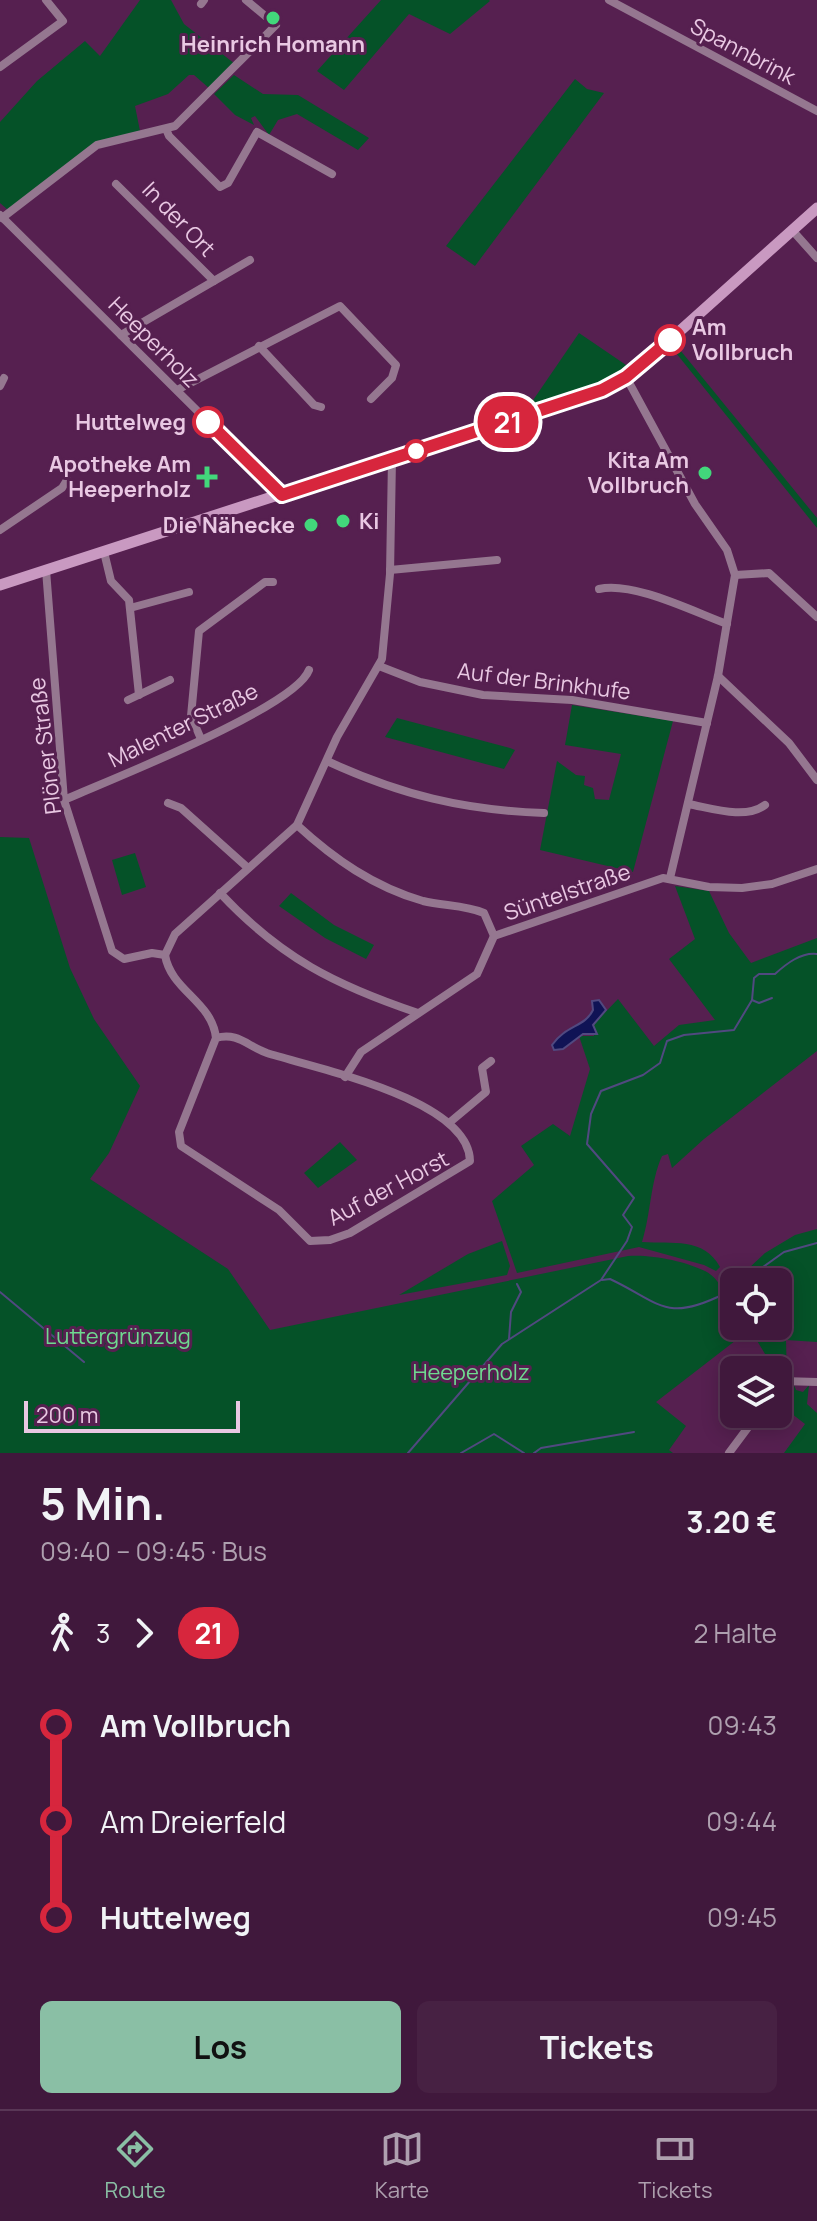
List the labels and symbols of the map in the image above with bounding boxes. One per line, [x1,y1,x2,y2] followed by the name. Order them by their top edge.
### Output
[264,9,282,27] marker: Heinrich Homann
[685,11,802,92] street label: Spannbrink
[181,29,365,59] place label: Heinrich Homann
[136,175,222,263] street label: In der Ort
[102,290,206,394] street label: Heeperholz
[692,312,793,367] place label: Am Vollbruch
[655,325,685,355] marker: Am Vollbruch
[472,396,544,448] line badge: 21
[75,407,186,437] place label: Huttelweg
[193,407,223,437] marker: Huttelweg
[405,440,427,462] unlabelled marker
[588,445,689,500] place label: Kita Am Vollbruch
[49,449,191,504] place label: Apotheke Am Heeperholz
[696,464,714,482] marker: Kita Am Vollbruch
[198,468,216,486] marker: Apotheke Am Heeperholz
[359,506,379,536] place label: Ki
[163,510,295,540] place label: Die Nähecke
[334,512,352,530] marker: Ki
[302,516,320,534] marker: Die Nähecke
[456,655,632,707] street label: Auf der Brinkhufe
[22,676,68,816] street label: Plöner Straße
[103,676,263,774] street label: Malenter Straße
[500,856,634,928] street label: Süntelstraße
[322,1143,454,1233] street label: Auf der Horst
[45,1321,191,1351] park label: Luttergrünzug
[412,1357,530,1387] park label: Heeperholz
[24,1397,240,1433] scale bar

